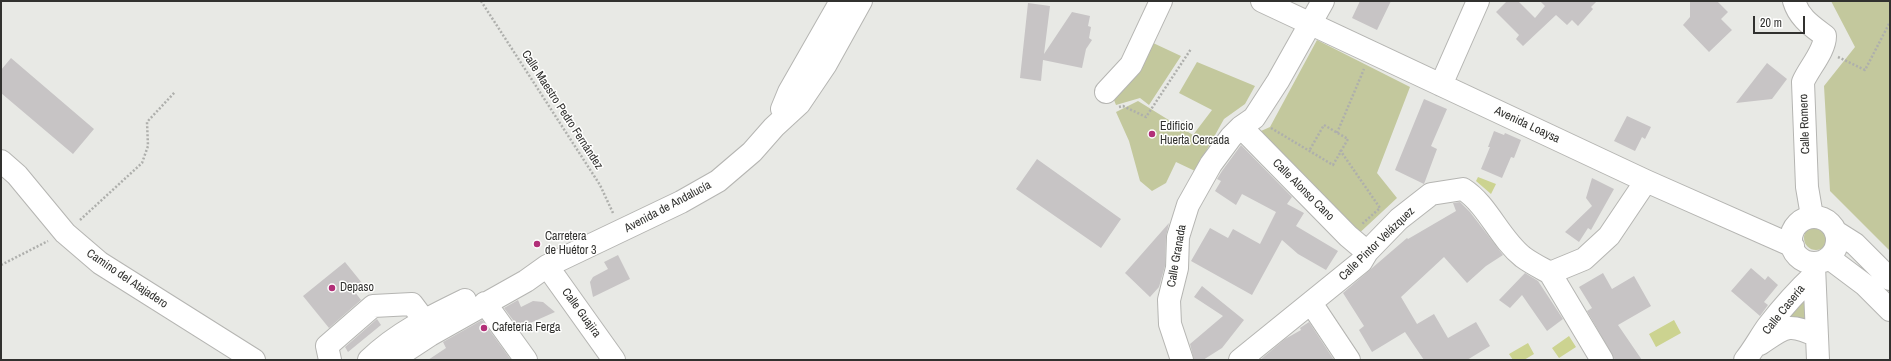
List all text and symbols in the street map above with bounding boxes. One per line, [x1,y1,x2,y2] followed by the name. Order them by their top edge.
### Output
[1755,8,1807,34] scale bar
[1760,15,1782,31] text: 20 m
[518,48,606,172] street label: Calle Maestro Pedro Fernández
[1797,94,1813,154] street label: Calle Romero
[1492,104,1562,146] street label: Avenida Loaysa
[1160,120,1229,148] place label: Edificio Huerta Cercada
[1147,129,1157,139] marker: Edificio Huerta Cercada
[1269,156,1337,224] street label: Calle Alonso Cano
[622,178,714,236] street label: Avenida de Andalucía
[1336,204,1418,284] street label: Calle Pintor Velázquez
[1164,224,1190,288] street label: Calle Granada
[545,230,596,258] place label: Carretera de Huétor 3
[532,239,542,249] marker: Carretera de Huétor 3
[84,246,170,312] street label: Camino del Atajadero
[340,281,374,295] place label: Depaso
[1760,282,1808,338] street label: Calle Casería
[327,283,337,293] marker: Depaso
[558,286,604,340] street label: Calle Guajira
[492,321,560,335] place label: Cafetería Ferga
[479,323,489,333] marker: Cafetería Ferga

